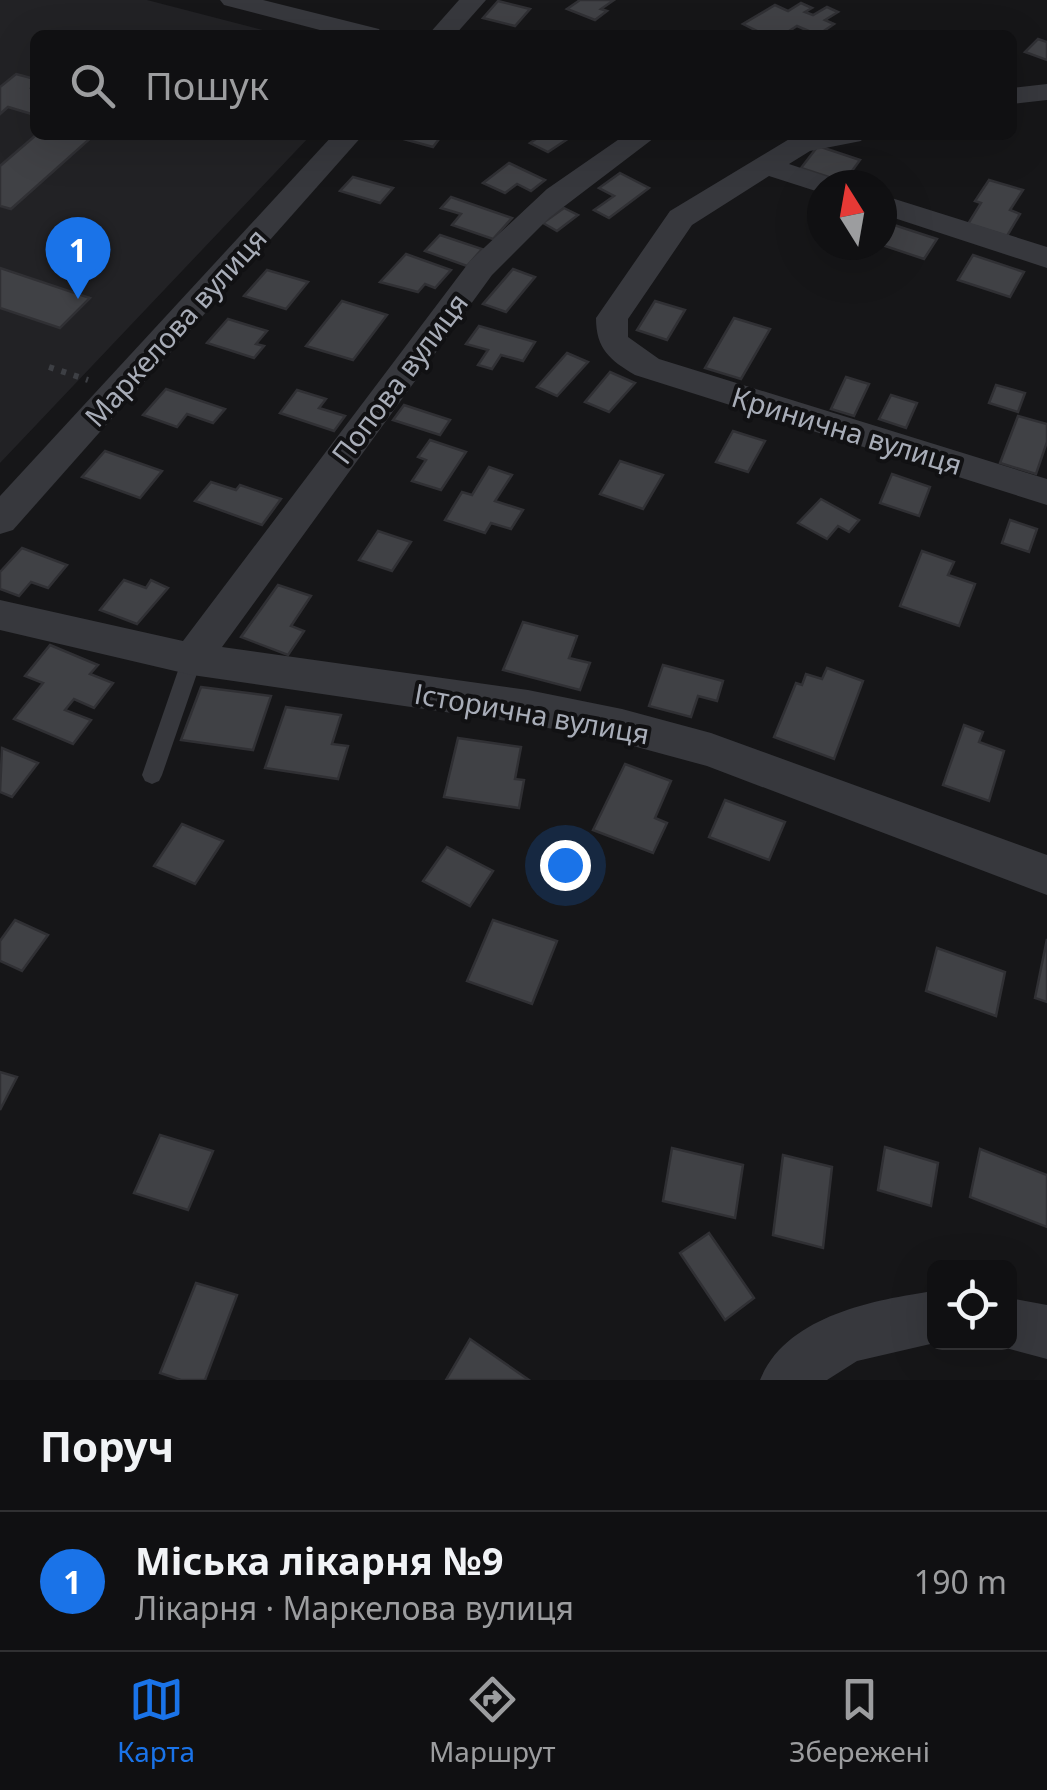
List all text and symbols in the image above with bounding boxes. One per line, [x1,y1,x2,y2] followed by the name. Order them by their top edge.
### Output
[30,30,1017,140] search box
[65,58,120,113] icon: search
[145,59,269,111] text: Пошук
[807,170,897,260] north arrow
[46,216,110,299] pin: 1
[76,220,274,434] street label: Маркелова вулиця
[322,285,476,471] street label: Попова вулиця
[727,377,967,483] street label: Кринична вулиця
[412,674,652,752] street label: Історична вулиця
[540,840,591,891] your location
[927,1260,1017,1350] map controls
[927,1260,1017,1350] button: locate
[40,1417,174,1474] text: Поруч
[135,1534,504,1586] text: Міська лікарня №9
[63,1560,82,1603] text: 1
[914,1560,1007,1603] text: 190 m
[135,1586,574,1629] text: Лікарня · Маркелова вулиця
[117,1672,195,1770] tab: Карта
[429,1672,555,1770] tab: Маршрут
[789,1672,930,1770] tab: Збережені

